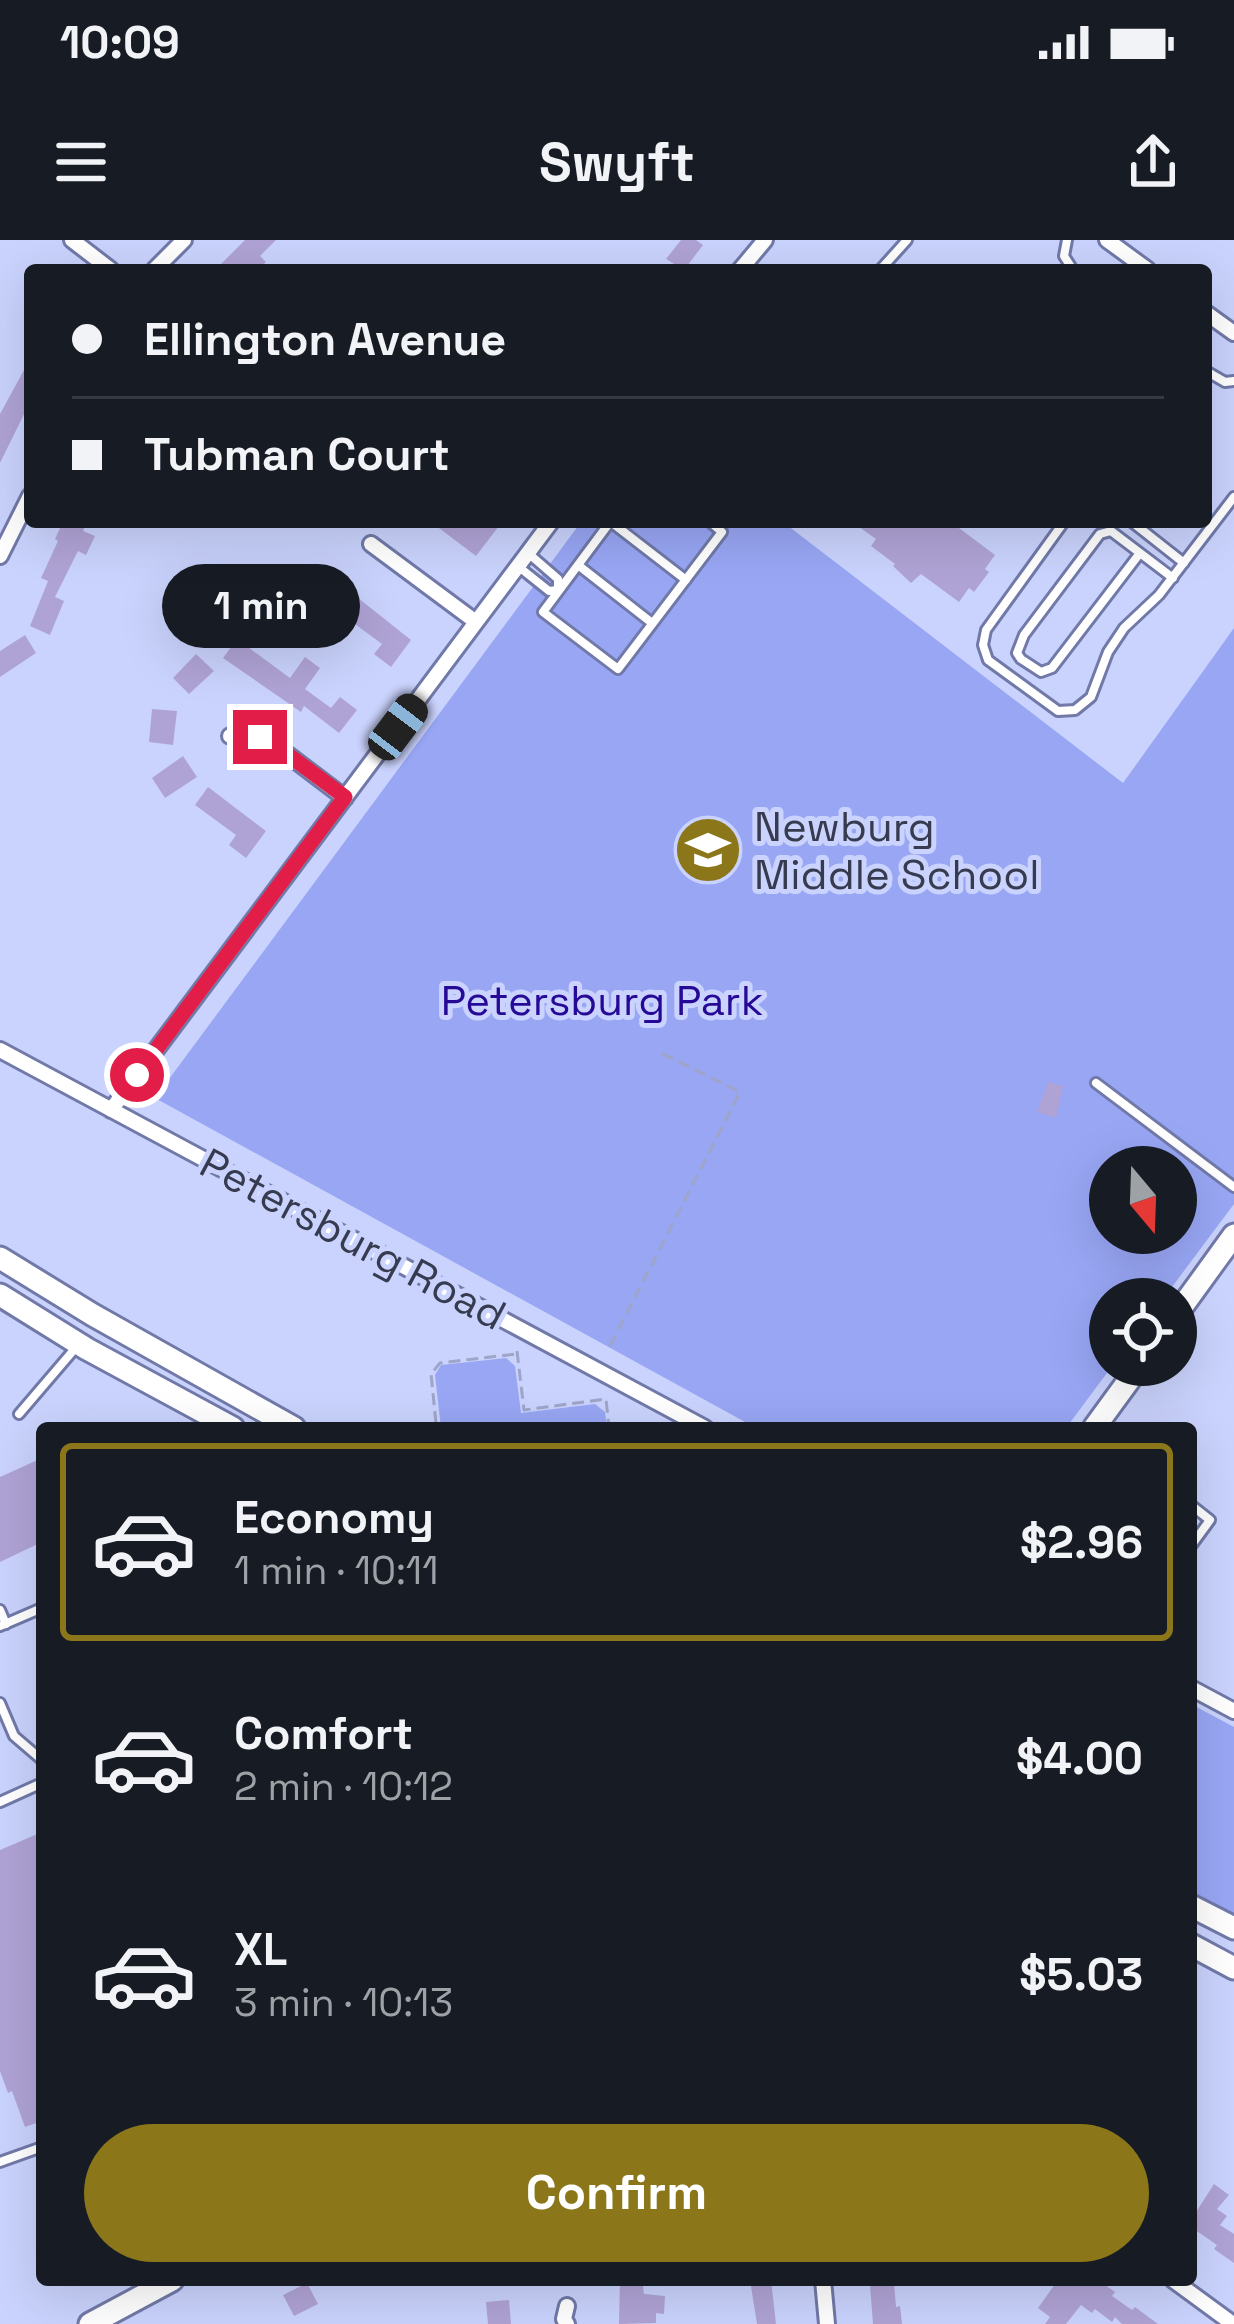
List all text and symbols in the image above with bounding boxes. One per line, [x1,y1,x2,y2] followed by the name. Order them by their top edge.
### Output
[60,14,180,71] text: 10:09
[539,128,695,197] text: Swyft
[48,129,114,195] icon: menu
[1120,129,1186,195] icon: share
[144,311,506,368] text: Ellington Avenue
[144,426,450,483] text: Tubman Court
[161,563,359,647] callout: 1 min
[213,581,309,630] text: 1 min
[362,687,434,767] car
[233,710,287,764] route end
[754,800,1039,901] place label: Newburg Middle School
[673,815,743,885] school or university icon: Newburg Middle School
[441,974,763,1027] park label: Petersburg Park
[110,1048,164,1102] route start
[191,1136,515,1342] street label: Petersburg Road
[1089,1146,1197,1254] north arrow
[1089,1146,1197,1386] map controls
[1089,1278,1197,1386] button: locate
[90,1488,198,1596] icon: car
[234,1489,434,1546] text: Economy
[1020,1514,1143,1571] text: $2.96
[234,1546,438,1595] text: 1 min · 10:11
[90,1704,198,1812] icon: car
[234,1705,413,1762] text: Comfort
[1016,1730,1143,1787] text: $4.00
[234,1762,453,1811] text: 2 min · 10:12
[90,1920,198,2028] icon: car
[234,1921,287,1978] text: XL
[1019,1946,1143,2003] text: $5.03
[234,1978,453,2027] text: 3 min · 10:13
[84,2124,1149,2262] button: Confirm

